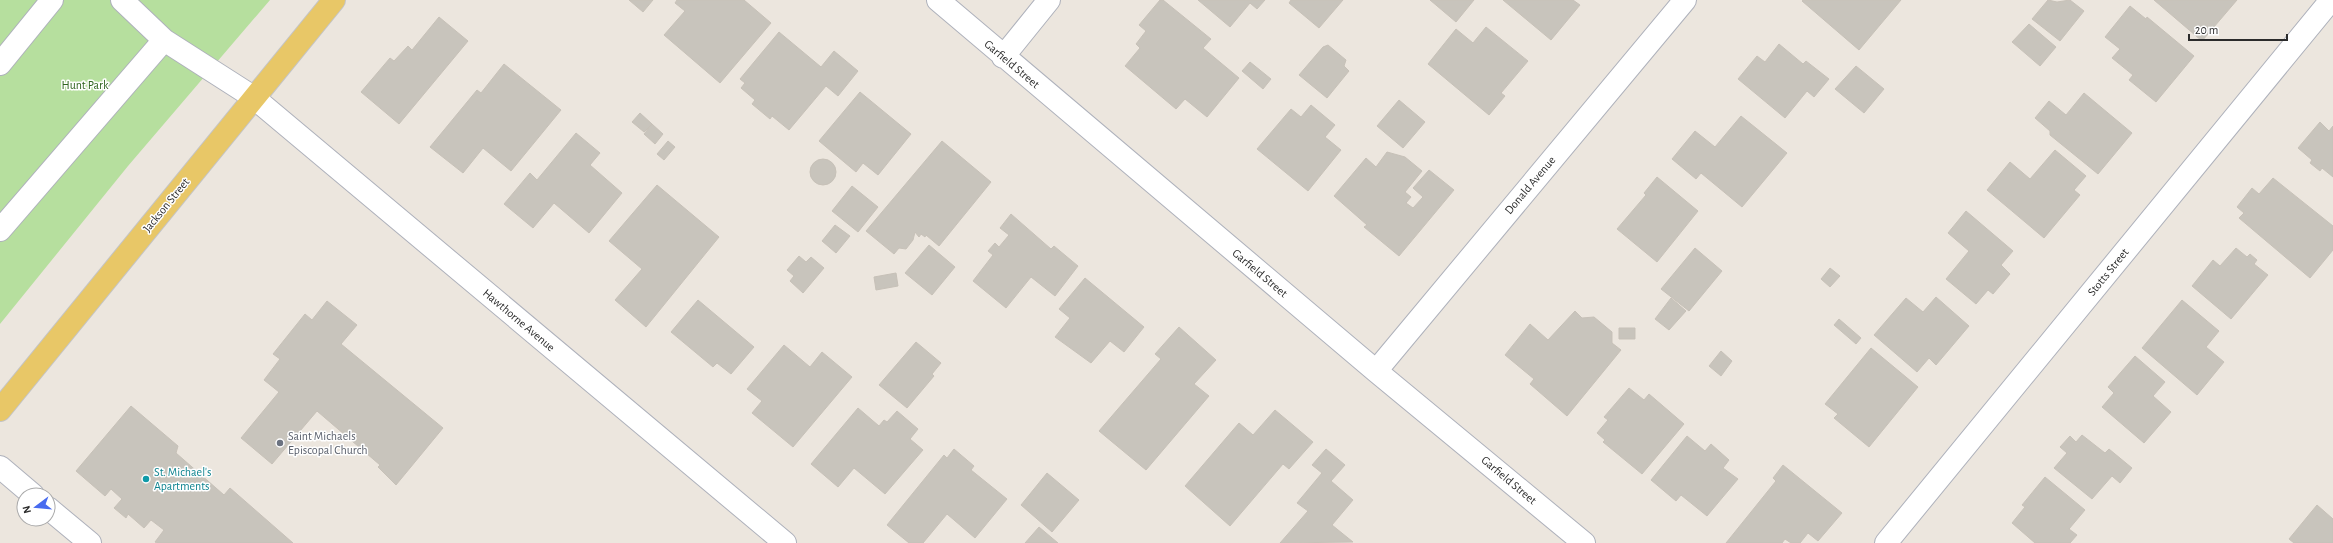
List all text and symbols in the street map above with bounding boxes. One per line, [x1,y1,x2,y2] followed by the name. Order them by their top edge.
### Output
[2189,16,2287,42] scale bar
[2195,24,2218,36] text: 20 m
[982,38,1042,91] street label: Garfield Street
[62,79,109,91] park label: Hunt Park
[1502,154,1558,216] street label: Donald Avenue
[141,176,191,234] street label: Jackson Street
[2085,246,2131,298] street label: Stotts Street
[1230,247,1290,300] street label: Garfield Street
[481,287,557,353] street label: Hawthorne Avenue
[288,430,368,456] place label: Saint Michaels Episcopal Church
[275,438,285,448] marker: Saint Michaels Episcopal Church
[1479,454,1539,507] street label: Garfield Street
[154,466,212,492] place label: St. Michael's Apartments
[141,474,151,484] marker: St. Michael's Apartments
[16,487,56,527] north arrow
[21,504,33,515] text: N

